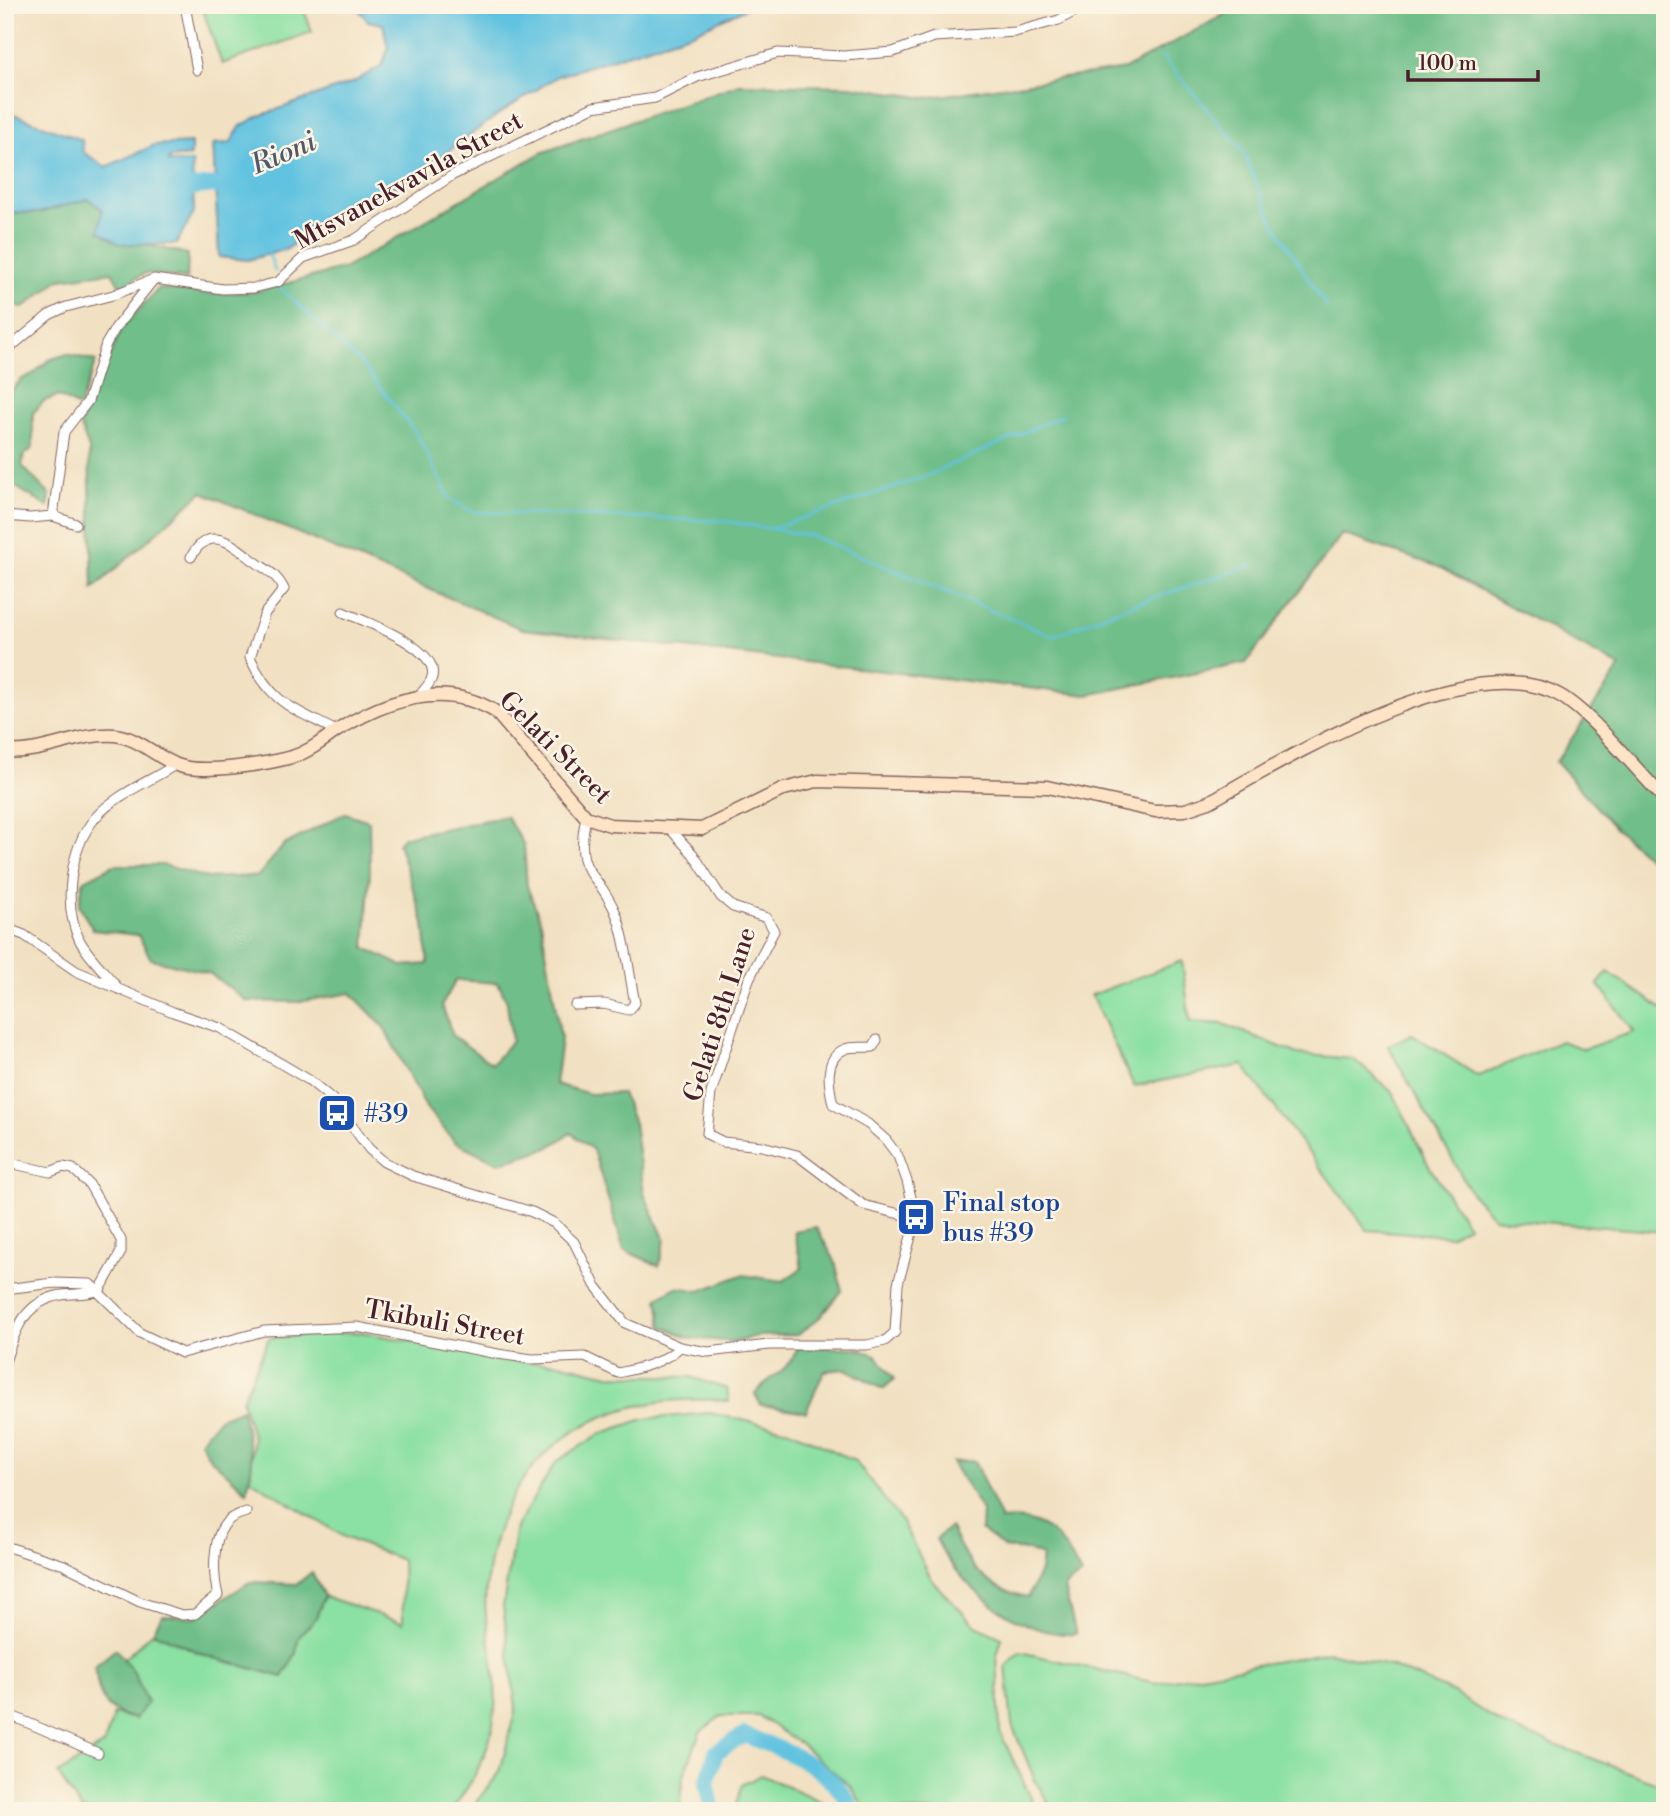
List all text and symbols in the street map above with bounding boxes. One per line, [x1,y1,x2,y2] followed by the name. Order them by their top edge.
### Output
[1408,38,1537,82] scale bar
[1418,51,1477,77] text: 100 m
[289,105,528,257] street label: Mtsvanekvavila Street
[245,124,322,183] water label: Rioni
[492,684,619,811] street label: Gelati Street
[677,923,763,1106] street label: Gelati 8th Lane
[316,1092,358,1134] bus stop icon: #39
[364,1098,408,1130] place label: #39
[943,1187,1060,1249] place label: Final stop bus #39
[895,1196,937,1238] bus stop icon: Final stop bus #39
[362,1293,528,1353] street label: Tkibuli Street

